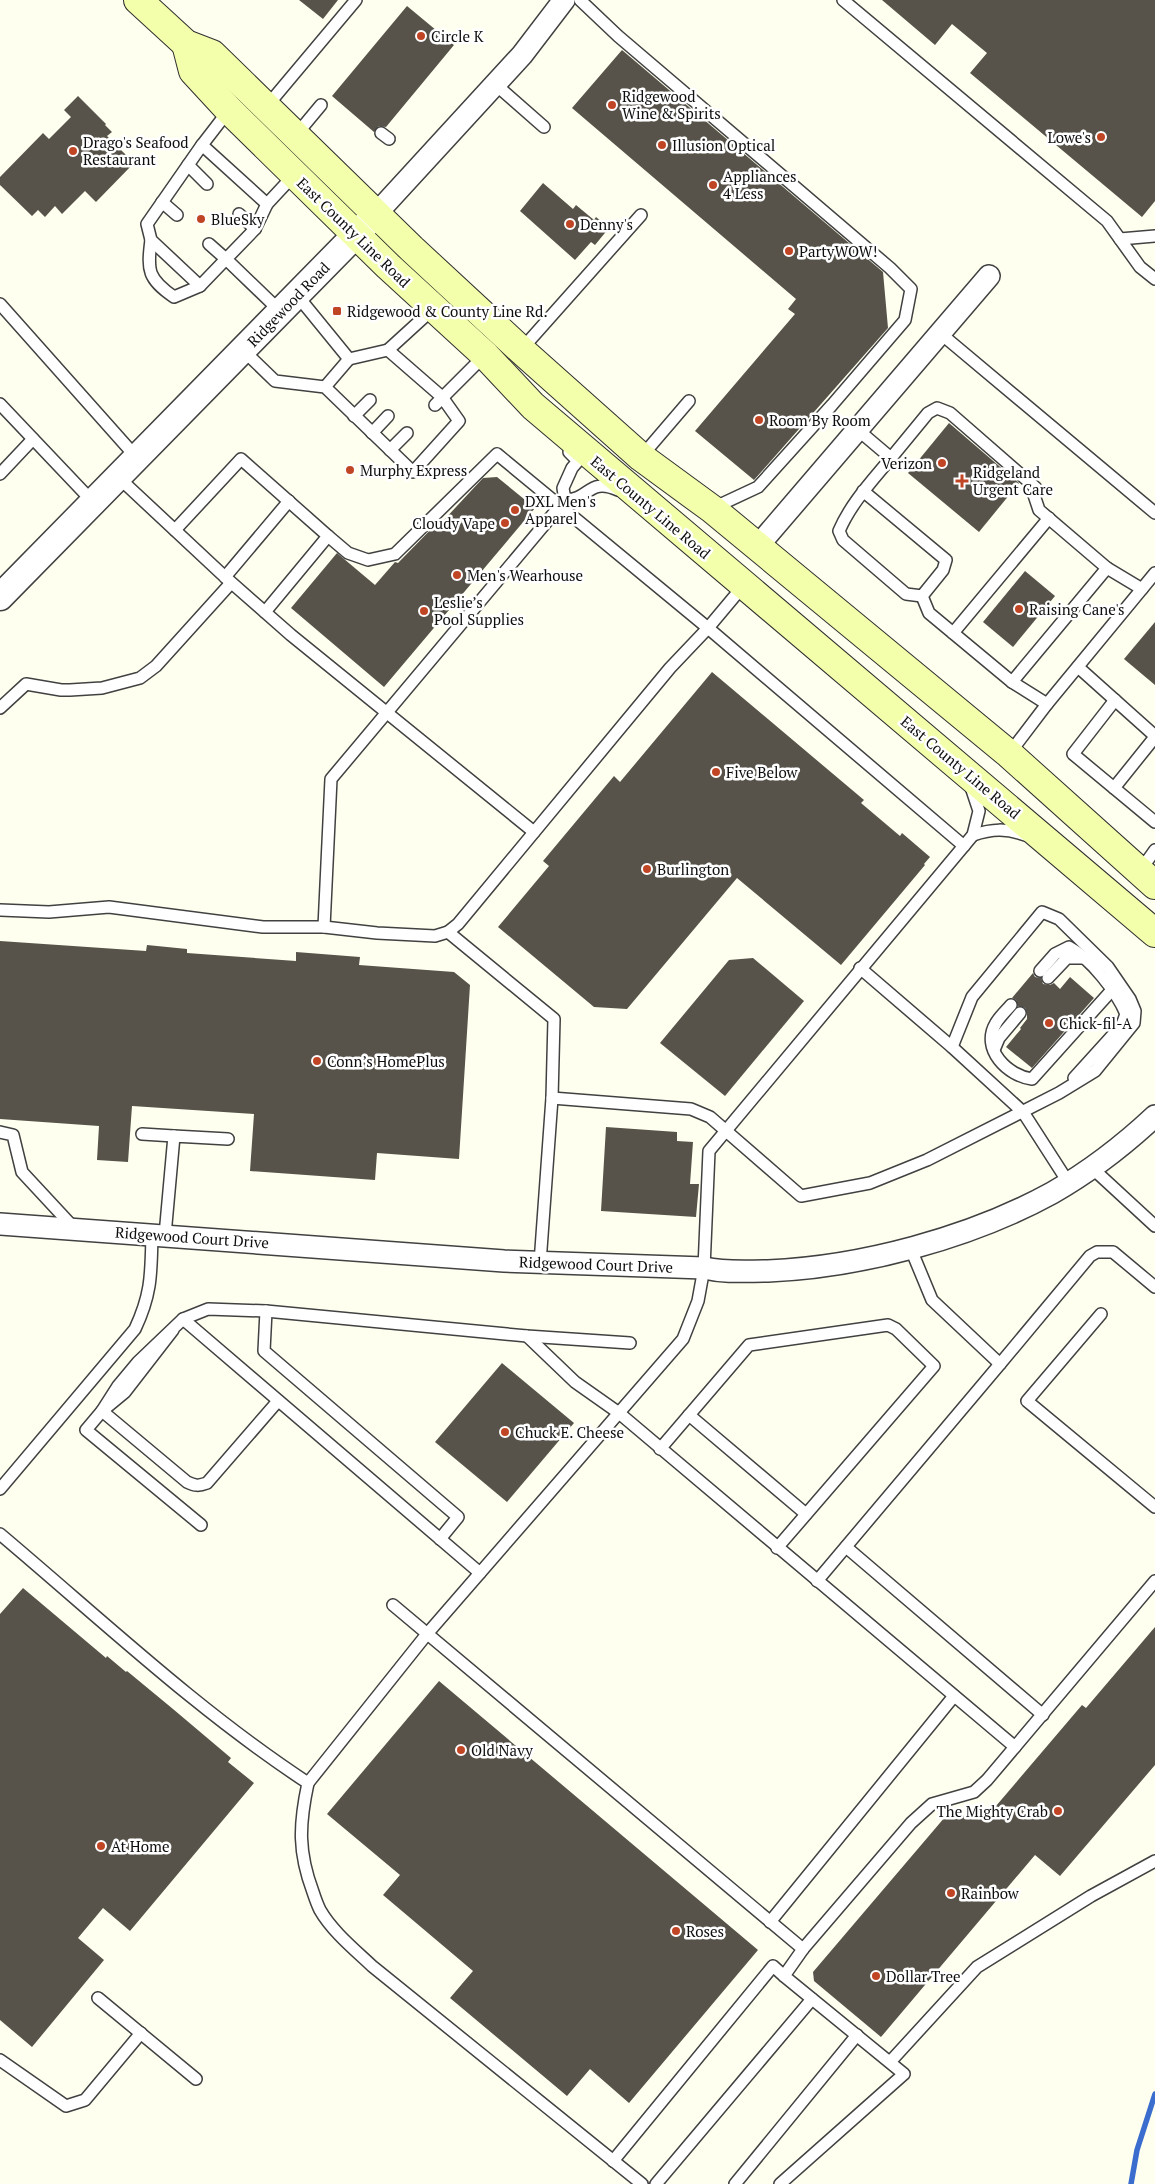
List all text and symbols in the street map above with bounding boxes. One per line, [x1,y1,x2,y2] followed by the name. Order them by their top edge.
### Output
[431,26,484,46] place label: Circle K
[415,30,427,42] marker: Circle K
[622,86,721,123] place label: Ridgewood Wine & Spirits
[606,99,618,111] marker: Ridgewood Wine & Spirits
[1048,127,1091,147] place label: Lowe's
[1095,131,1107,143] marker: Lowe's
[83,132,189,169] place label: Drago's Seafood Restaurant
[672,135,775,155] place label: Illusion Optical
[656,139,668,151] marker: Illusion Optical
[67,145,79,157] marker: Drago's Seafood Restaurant
[723,166,797,203] place label: Appliances 4 Less
[293,173,415,291] street label: East County Line Road
[707,179,719,191] marker: Appliances 4 Less
[211,209,265,229] place label: BlueSky
[195,213,207,225] marker: BlueSky
[580,214,633,234] place label: Denny's
[564,218,576,230] marker: Denny's
[799,241,877,261] place label: PartyWOW!
[783,245,795,257] marker: PartyWOW!
[242,257,334,351] street label: Ridgewood Road
[347,301,548,321] place label: Ridgewood & County Line Rd.
[331,305,343,317] marker: Ridgewood & County Line Rd.
[769,410,871,430] place label: Room By Room
[753,414,765,426] marker: Room By Room
[587,451,715,563] street label: East County Line Road
[881,453,932,473] place label: Verizon
[936,457,948,469] marker: Verizon
[360,460,467,480] place label: Murphy Express
[973,462,1053,499] place label: Ridgeland Urgent Care
[344,464,356,476] marker: Murphy Express
[955,474,969,488] marker: Ridgeland Urgent Care
[525,491,596,528] place label: DXL Men's Apparel
[509,504,521,516] marker: DXL Men's Apparel
[412,513,495,533] place label: Cloudy Vape
[499,517,511,529] marker: Cloudy Vape
[467,565,583,585] place label: Men's Wearhouse
[451,569,463,581] marker: Men's Wearhouse
[434,592,524,629] place label: Leslie’s Pool Supplies
[1029,599,1125,619] place label: Raising Cane's
[1013,603,1025,615] marker: Raising Cane's
[418,605,430,617] marker: Leslie’s Pool Supplies
[897,711,1025,823] street label: East County Line Road
[726,762,799,782] place label: Five Below
[710,766,722,778] marker: Five Below
[657,859,729,879] place label: Burlington
[641,863,653,875] marker: Burlington
[1059,1013,1133,1033] place label: Chick-fil-A
[1043,1017,1055,1029] marker: Chick-fil-A
[327,1051,445,1071] place label: Conn’s HomePlus
[311,1055,323,1067] marker: Conn’s HomePlus
[114,1222,270,1252] street label: Ridgewood Court Drive
[519,1251,673,1277] street label: Ridgewood Court Drive
[515,1422,624,1442] place label: Chuck E. Cheese
[499,1426,511,1438] marker: Chuck E. Cheese
[471,1740,533,1760] place label: Old Navy
[455,1744,467,1756] marker: Old Navy
[937,1801,1048,1821] place label: The Mighty Crab
[1052,1805,1064,1817] marker: The Mighty Crab
[111,1836,169,1856] place label: At Home
[95,1840,107,1852] marker: At Home
[961,1883,1020,1903] place label: Rainbow
[945,1887,957,1899] marker: Rainbow
[686,1921,724,1941] place label: Roses
[670,1925,682,1937] marker: Roses
[886,1966,961,1986] place label: Dollar Tree
[870,1970,882,1982] marker: Dollar Tree

